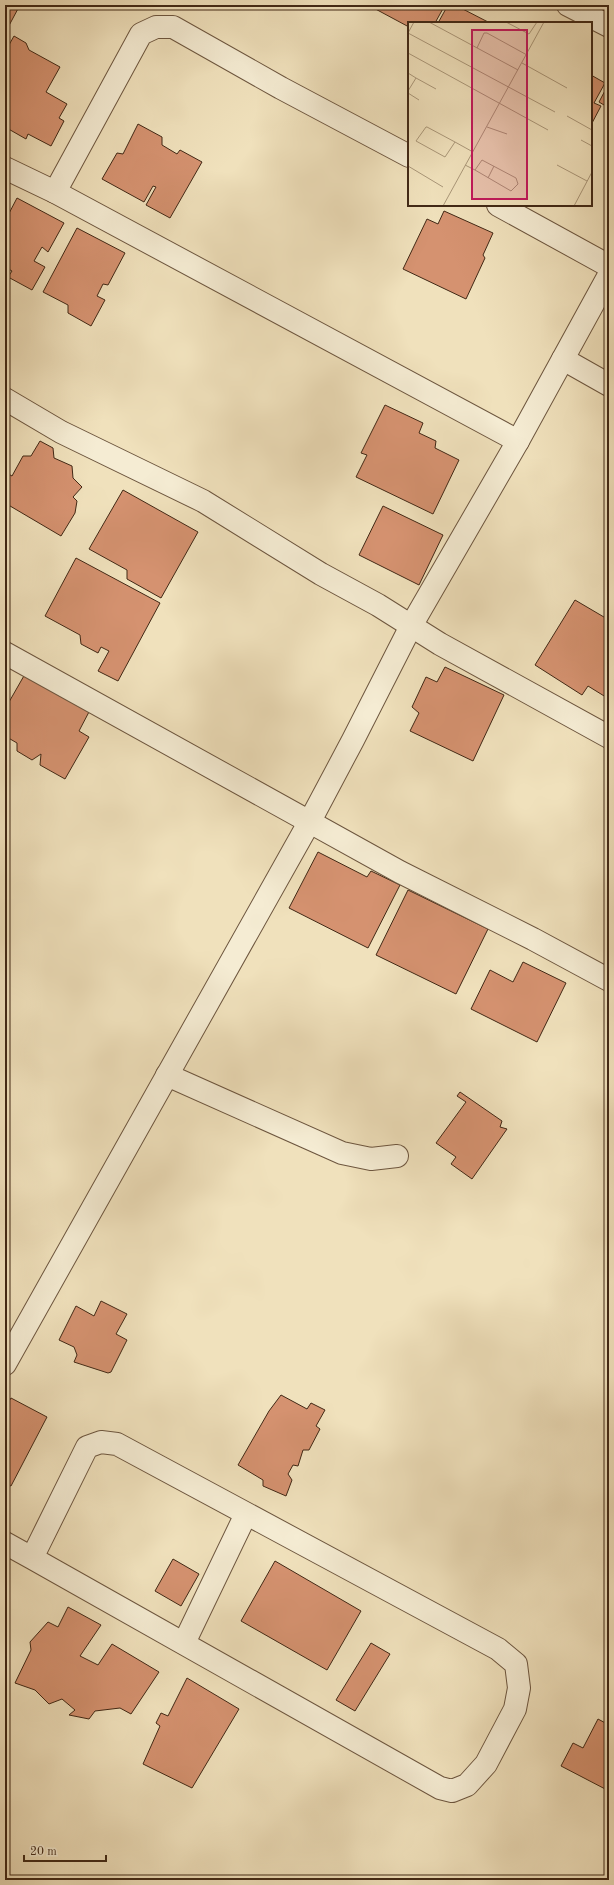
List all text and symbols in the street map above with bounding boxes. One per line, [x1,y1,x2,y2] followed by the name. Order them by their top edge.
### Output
[408,22,592,206] inset map
[24,1837,106,1863] scale bar
[30,1846,57,1858] text: 20 m

